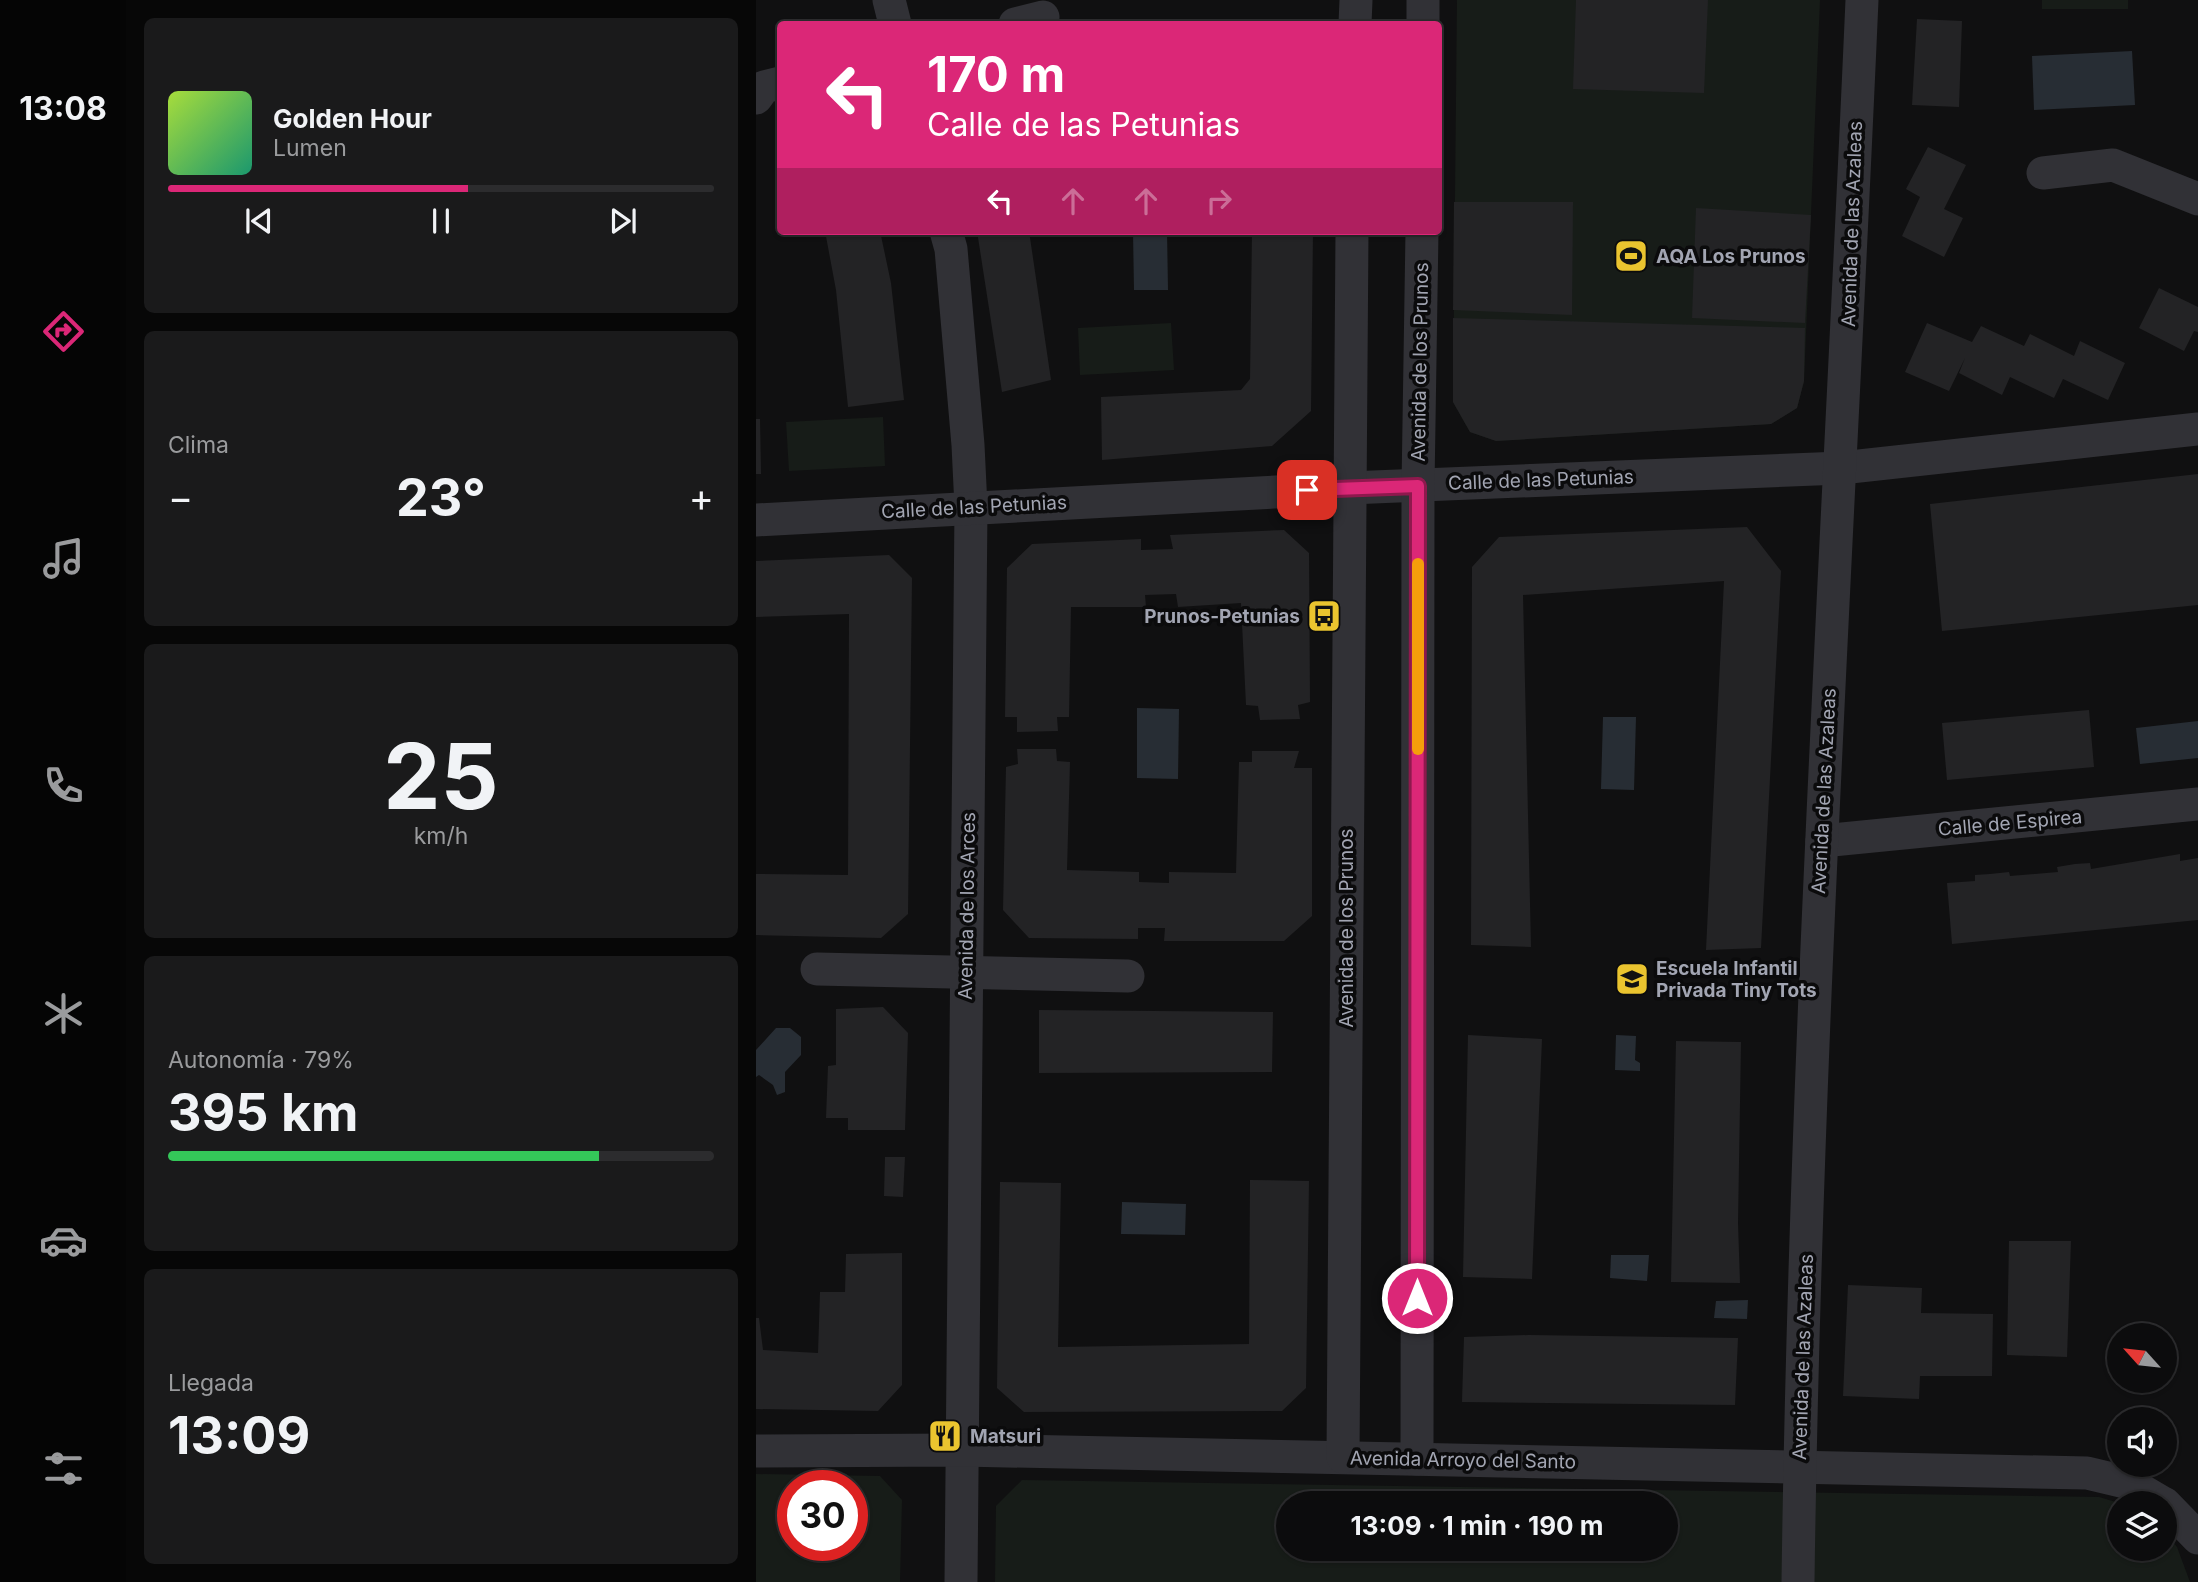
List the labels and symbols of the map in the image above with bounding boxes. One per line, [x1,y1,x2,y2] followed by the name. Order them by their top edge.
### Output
[1837,121,1867,327] street label: Avenida de las Azaleas
[1612,237,1650,275] sports icon: AQA Los Prunos
[1656,245,1806,268] place label: AQA Los Prunos
[1407,262,1433,462] street label: Avenida de los Prunos
[1277,460,1337,520] pin
[1448,465,1634,495] street label: Calle de las Petunias
[881,491,1067,523] street label: Calle de las Petunias
[1305,597,1343,635] bus stop icon: Prunos-Petunias
[1144,605,1300,628] place label: Prunos-Petunias
[1807,687,1841,895] street label: Avenida de las Azaleas
[1937,805,2083,841] street label: Calle de Espirea
[954,812,980,1000] street label: Avenida de los Arces
[1335,828,1358,1028] street label: Avenida de los Prunos
[1656,957,1817,1002] place label: Escuela Infantil Privada Tiny Tots
[1613,960,1651,998] school or university icon: Escuela Infantil Privada Tiny Tots
[1788,1254,1818,1460] street label: Avenida de las Azaleas
[1380,1261,1454,1335] position arrow
[2107,1323,2177,1393] north arrow
[926,1417,964,1455] restaurant icon: Matsuri
[970,1425,1041,1448] place label: Matsuri
[1350,1447,1576,1473] street label: Avenida Arroyo del Santo
[777,1470,868,1561] speed limit sign: 30

